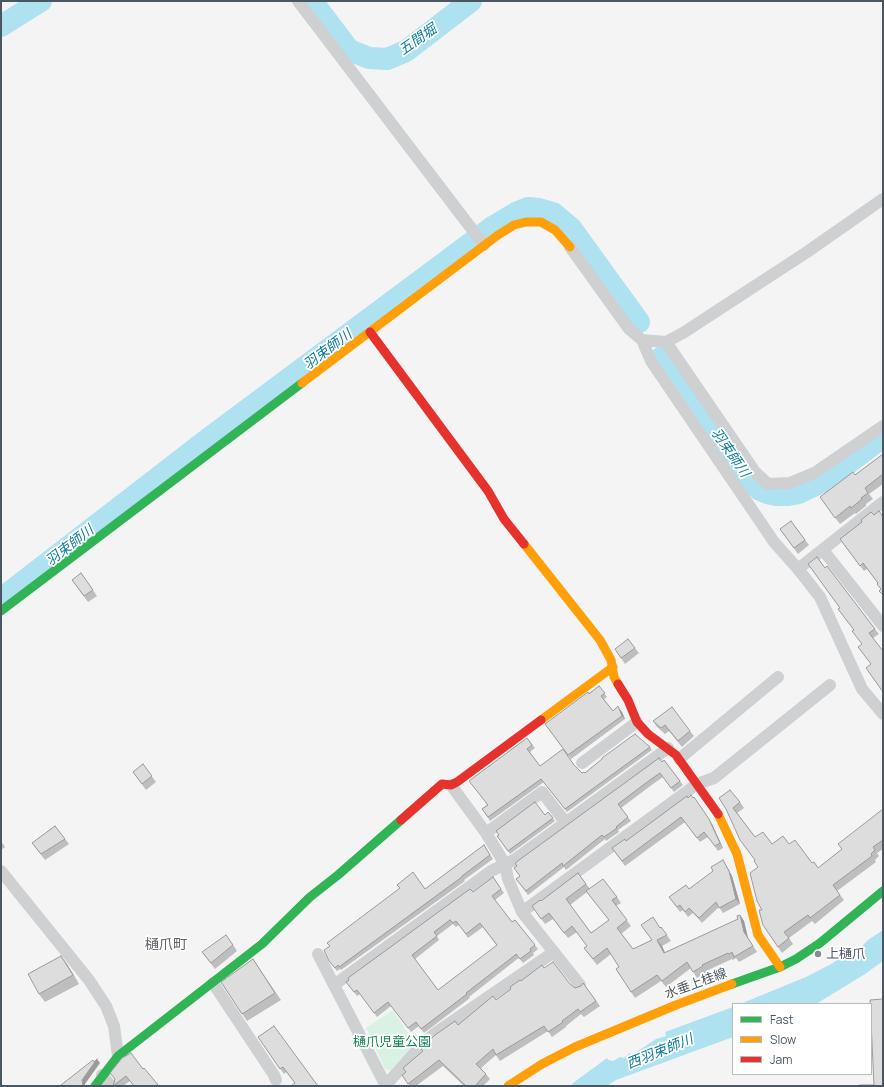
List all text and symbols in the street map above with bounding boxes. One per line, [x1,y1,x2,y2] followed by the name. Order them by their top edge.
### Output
[396,21,440,59] water label: 五間堀
[301,326,355,374] water label: 羽束師川
[707,425,753,481] water label: 羽束師川
[43,522,97,570] water label: 羽束師川
[145,937,187,953] district label: 樋爪町
[826,946,865,962] place label: 上樋爪
[813,949,823,959] marker: 上樋爪
[663,966,729,1002] street label: 水垂上桂線
[732,1003,872,1075] legend
[770,1011,794,1028] text: Fast
[624,1031,696,1073] water label: 西羽束師川
[770,1031,796,1048] text: Slow
[353,1034,431,1050] park label: 樋爪児童公園
[770,1051,792,1068] text: Jam

